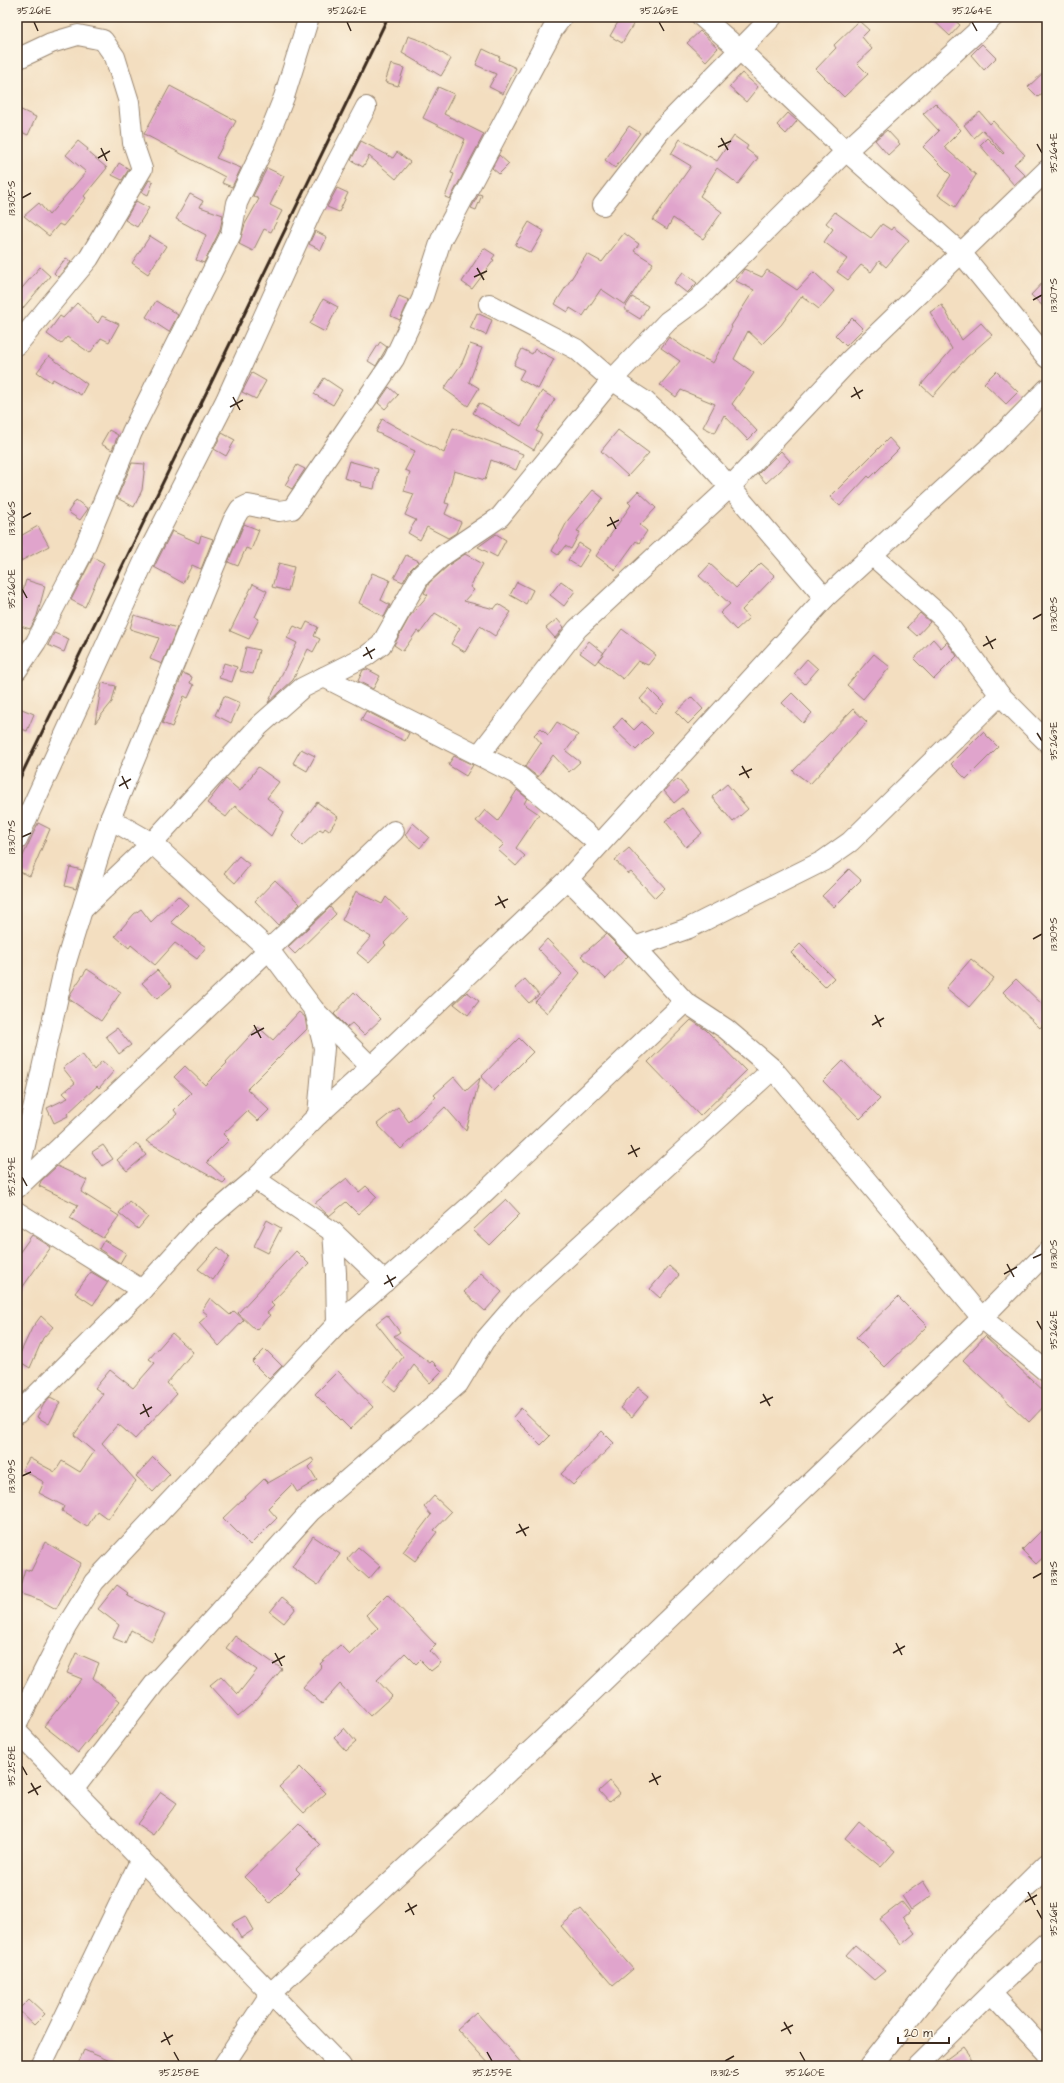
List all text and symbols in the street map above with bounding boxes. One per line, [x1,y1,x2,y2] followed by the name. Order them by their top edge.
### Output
[17,4,52,18] text: 35.261°E
[327,4,367,18] text: 35.262°E
[640,4,678,18] text: 35.263°E
[952,4,992,18] text: 35.264°E
[1047,133,1061,173] text: 35.264°E
[5,180,19,215] text: 13.305°S
[1047,277,1061,312] text: 13.307°S
[5,500,19,535] text: 13.306°S
[5,569,19,609] text: 35.260°E
[1047,596,1061,631] text: 13.308°S
[1047,722,1061,760] text: 35.263°E
[5,819,19,854] text: 13.307°S
[1047,917,1061,951] text: 13.309°S
[5,1157,19,1197] text: 35.259°E
[1047,1239,1061,1269] text: 13.310°S
[1047,1310,1061,1350] text: 35.262°E
[5,1459,19,1493] text: 13.309°S
[1047,1560,1061,1585] text: 13.311°S
[5,1745,19,1786] text: 35.258°E
[1047,1901,1061,1936] text: 35.261°E
[898,2019,949,2045] scale bar
[904,2025,933,2042] text: 20 m
[159,2066,200,2080] text: 35.258°E
[472,2066,512,2080] text: 35.259°E
[711,2066,740,2080] text: 13.312°S
[785,2066,825,2080] text: 35.260°E

